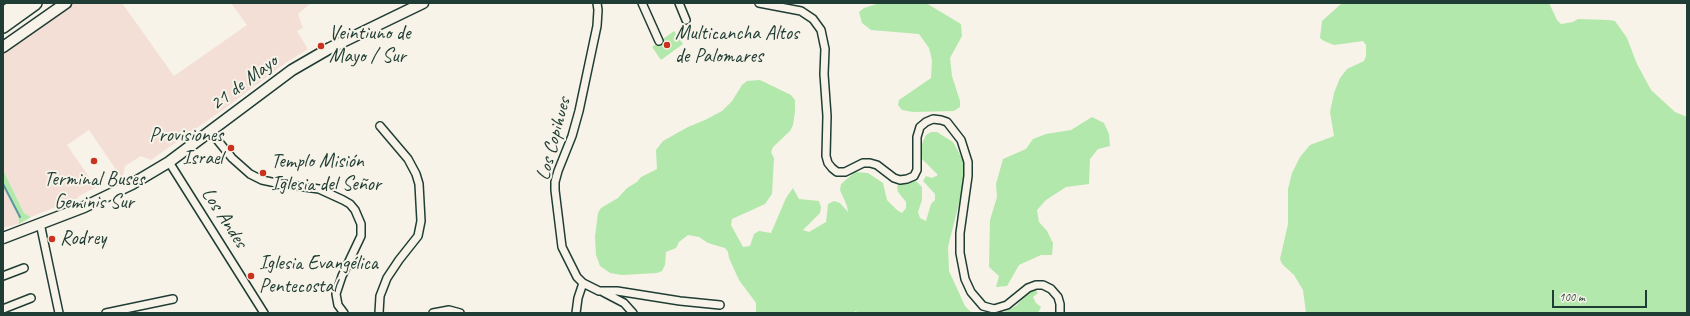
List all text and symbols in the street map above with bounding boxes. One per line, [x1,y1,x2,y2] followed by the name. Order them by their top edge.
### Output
[329,22,410,69] place label: Veintiuno de Mayo / Sur
[675,22,799,69] place label: Multicancha Altos de Palomares
[662,40,672,50] marker: Multicancha Altos de Palomares
[316,41,326,51] marker: Veintiuno de Mayo / Sur
[205,50,283,116] street label: 21 de Mayo
[531,95,577,183] street label: Los Copihues
[149,124,223,171] place label: Provisiones Israel
[226,143,236,153] marker: Provisiones Israel
[271,150,381,197] place label: Templo Misión Iglesia del Señor
[89,156,99,166] marker: Terminal Buses Geminis Sur
[44,168,144,215] place label: Terminal Buses Geminis Sur
[258,168,268,178] marker: Templo Misión Iglesia del Señor
[196,183,252,253] street label: Los Andes
[60,227,106,251] place label: Rodrey
[47,234,57,244] marker: Rodrey
[259,252,378,299] place label: Iglesia Evangélica Pentecostal
[246,271,256,281] marker: Iglesia Evangélica Pentecostal
[1554,282,1649,308] scale bar
[1559,289,1585,305] text: 100 m

